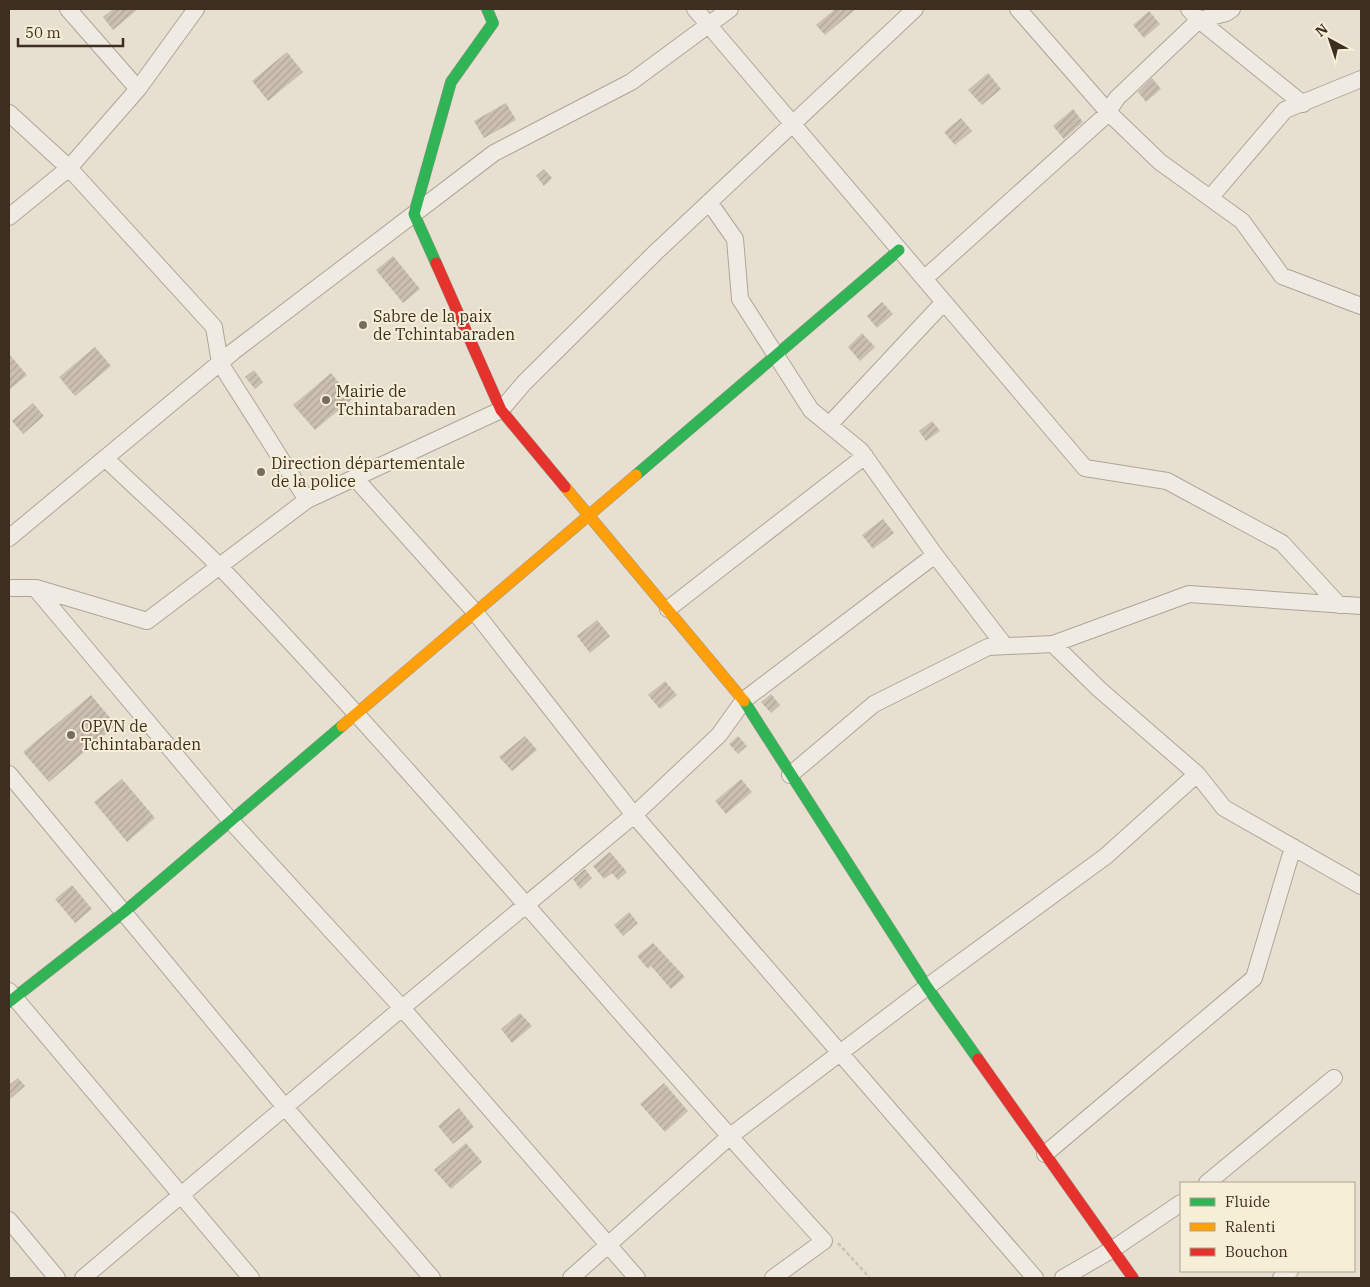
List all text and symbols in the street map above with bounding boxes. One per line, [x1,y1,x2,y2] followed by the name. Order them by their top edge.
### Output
[18,15,122,47] scale bar
[1305,15,1355,65] north arrow
[1312,20,1332,40] text: N
[25,23,61,42] text: 50 m
[373,306,515,344] place label: Sabre de la paix de Tchintabaraden
[357,319,369,331] marker: Sabre de la paix de Tchintabaraden
[336,381,456,419] place label: Mairie de Tchintabaraden
[320,394,332,406] marker: Mairie de Tchintabaraden
[271,453,465,491] place label: Direction départementale de la police
[255,466,267,478] marker: Direction départementale de la police
[81,716,201,754] place label: OPVN de Tchintabaraden
[65,729,77,741] marker: OPVN de Tchintabaraden
[1180,1182,1355,1272] legend
[1225,1192,1270,1211] text: Fluide
[1225,1217,1276,1236] text: Ralenti
[1225,1242,1288,1261] text: Bouchon

